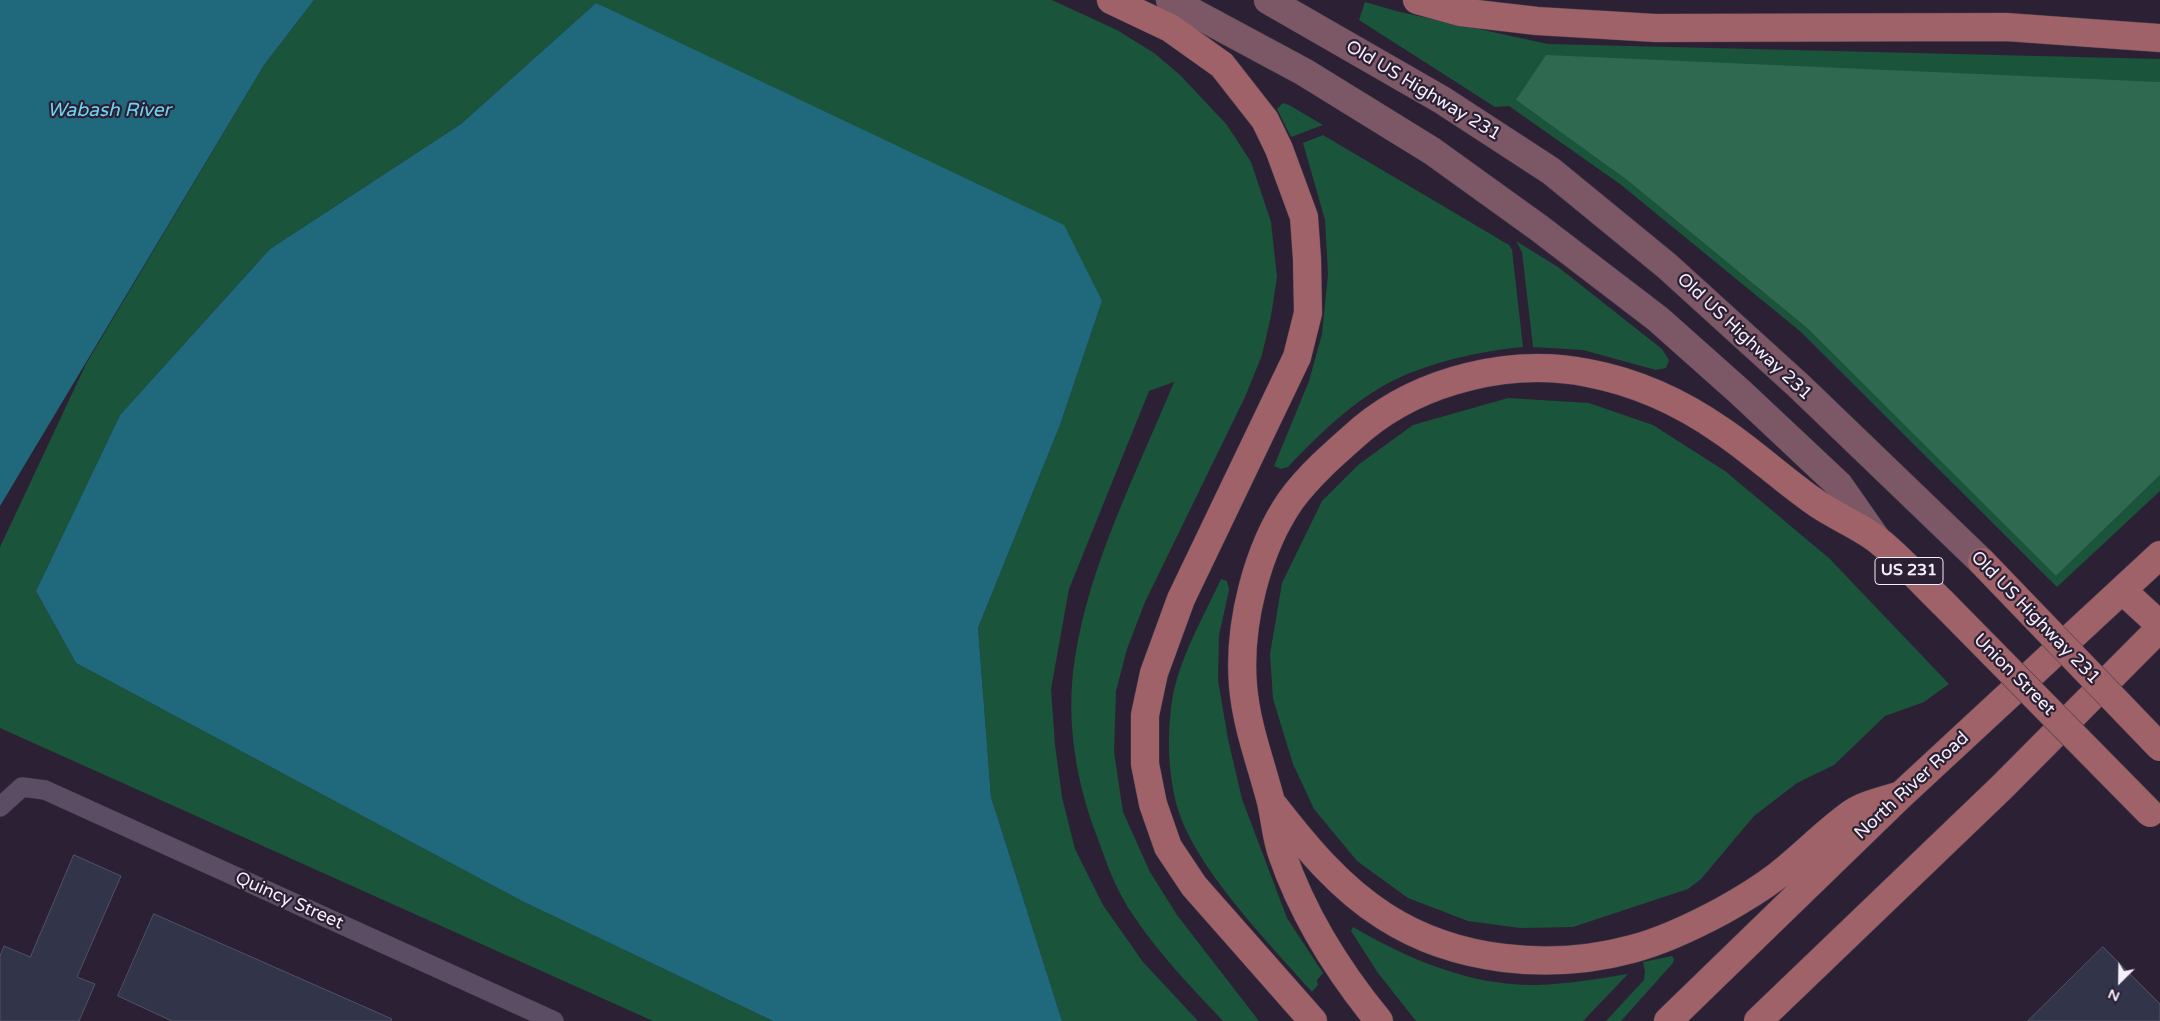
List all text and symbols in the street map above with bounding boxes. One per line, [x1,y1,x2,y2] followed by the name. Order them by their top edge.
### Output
[1342,36,1504,146] street label: Old US Highway 231
[47,100,171,122] water label: Wabash River
[1672,269,1816,405] street label: Old US Highway 231
[1966,547,2104,689] street label: Old US Highway 231
[1875,558,1943,584] road number: US 231
[1969,630,2059,720] street label: Union Street
[1850,728,1974,844] street label: North River Road
[232,867,346,935] street label: Quincy Street
[2095,956,2145,1006] north arrow
[2105,985,2122,1005] text: N

